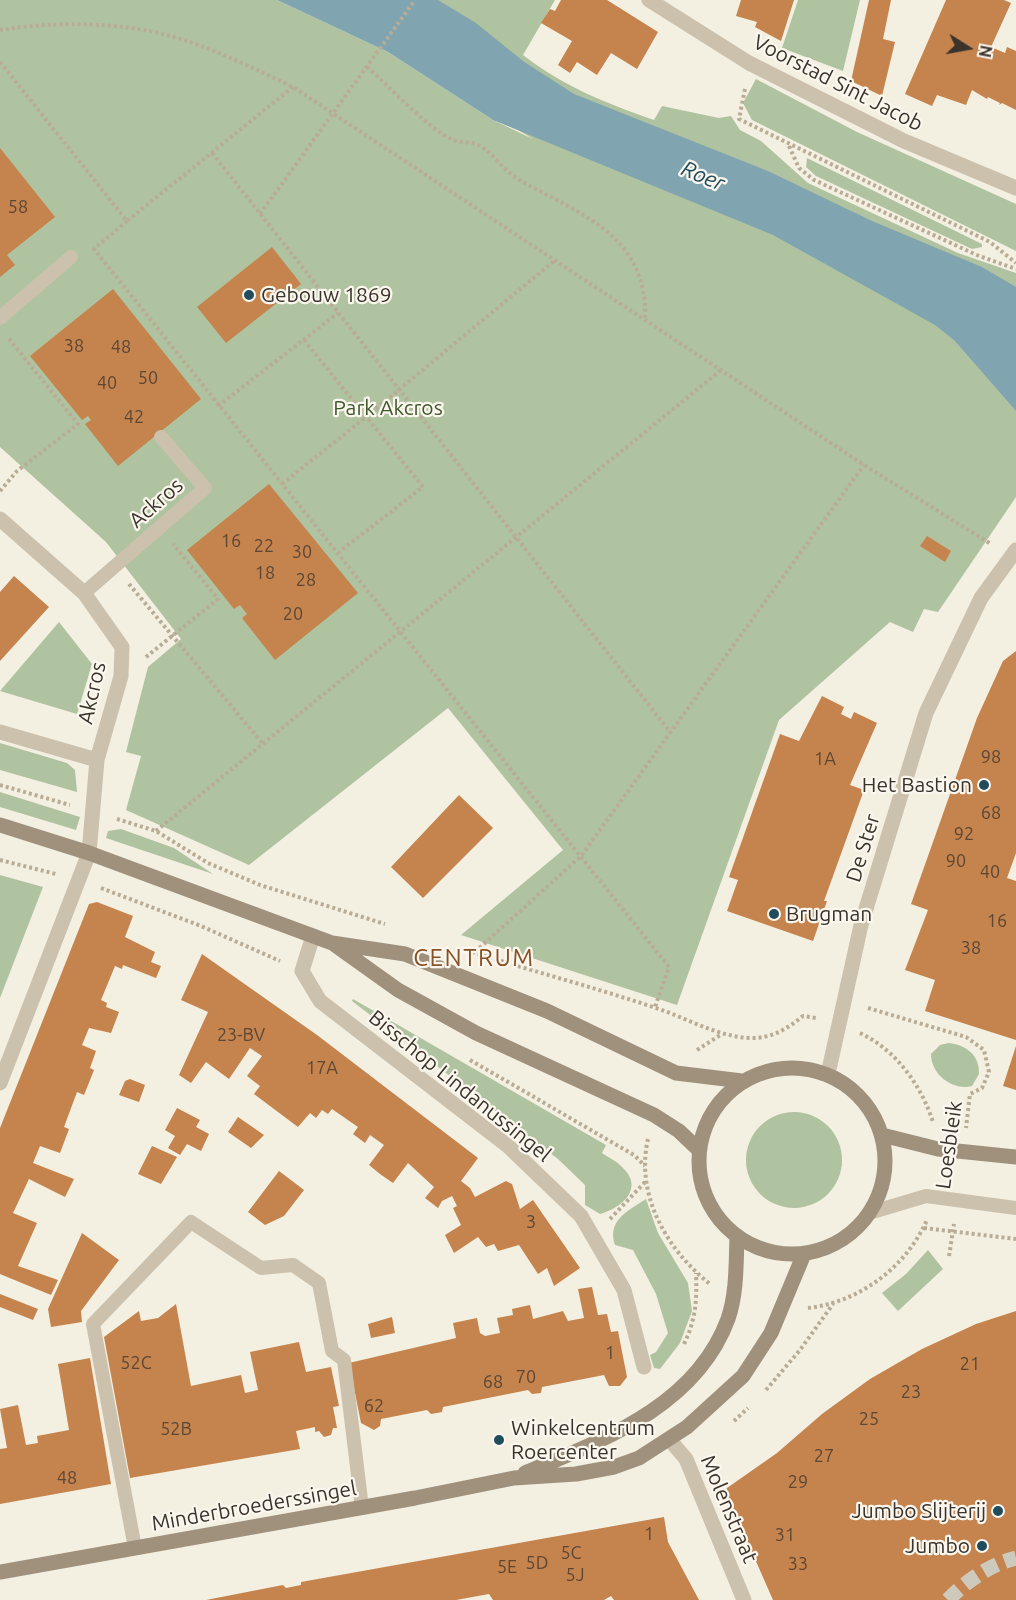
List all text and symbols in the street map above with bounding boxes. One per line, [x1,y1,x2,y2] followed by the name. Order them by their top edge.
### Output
[938,18,998,78] north arrow
[749,29,927,137] street label: Voorstad Sint Jacob
[976,44,996,59] text: N
[677,155,729,197] water label: Roer
[8,196,28,218] house number: 58
[261,282,392,308] place label: Gebouw 1869
[242,288,256,302] marker: Gebouw 1869
[64,335,84,357] house number: 38
[111,336,131,358] house number: 48
[138,367,158,389] house number: 50
[97,372,117,394] house number: 40
[333,395,443,421] park label: Park Akcros
[124,406,144,428] house number: 42
[124,473,188,533] street label: Ackros
[221,530,241,552] house number: 16
[254,535,274,557] house number: 22
[292,541,312,563] house number: 30
[255,562,275,584] house number: 18
[296,569,316,591] house number: 28
[283,603,303,625] house number: 20
[73,659,111,727] street label: Akcros
[981,746,1001,768] house number: 98
[814,748,836,770] house number: 1A
[862,772,972,798] place label: Het Bastion
[977,778,991,792] marker: Het Bastion
[981,802,1001,824] house number: 68
[841,811,885,885] street label: De Ster
[954,823,974,845] house number: 92
[946,850,966,872] house number: 90
[980,861,1000,883] house number: 40
[786,901,872,927] place label: Brugman
[767,907,781,921] marker: Brugman
[987,910,1007,932] house number: 16
[961,937,981,959] house number: 38
[413,944,535,972] district label: CENTRUM
[364,1005,556,1167] street label: Bisschop Lindanussingel
[217,1024,265,1046] house number: 23-BV
[306,1057,338,1079] house number: 17A
[930,1099,968,1191] street label: Loesbleik
[526,1211,536,1233] house number: 3
[605,1342,615,1364] house number: 1
[120,1352,152,1374] house number: 52C
[960,1353,980,1375] house number: 21
[516,1366,536,1388] house number: 70
[483,1371,503,1393] house number: 68
[901,1381,921,1403] house number: 23
[364,1395,384,1417] house number: 62
[859,1408,879,1430] house number: 25
[511,1415,655,1465] place label: Winkelcentrum Roercenter
[160,1418,192,1440] house number: 52B
[492,1433,506,1447] marker: Winkelcentrum Roercenter
[814,1445,834,1467] house number: 27
[695,1451,763,1567] street label: Molenstraat
[57,1467,77,1489] house number: 48
[788,1471,808,1493] house number: 29
[150,1476,358,1536] street label: Minderbroederssingel
[851,1498,986,1524] place label: Jumbo Slijterij
[991,1504,1005,1518] marker: Jumbo Slijterij
[644,1523,654,1545] house number: 1
[775,1524,795,1546] house number: 31
[905,1533,970,1559] place label: Jumbo
[975,1539,989,1553] marker: Jumbo
[560,1542,582,1564] house number: 5C
[526,1552,548,1574] house number: 5D
[788,1553,808,1575] house number: 33
[497,1556,517,1578] house number: 5E
[565,1564,585,1586] house number: 5J

